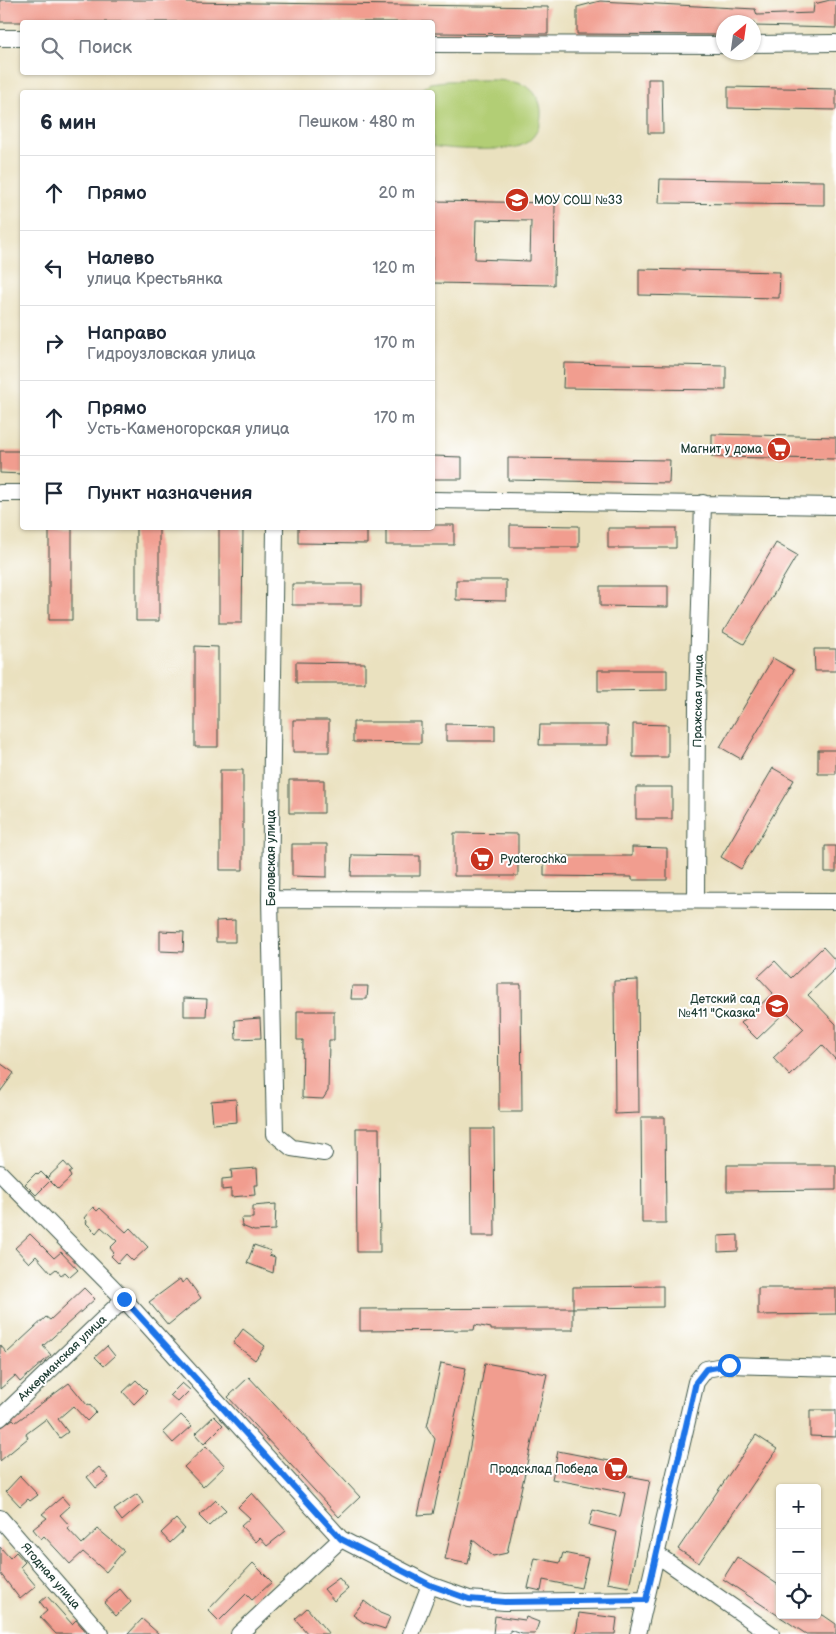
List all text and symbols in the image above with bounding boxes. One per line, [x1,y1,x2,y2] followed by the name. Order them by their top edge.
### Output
[716,15,761,60] north arrow
[20,20,435,75] search box
[38,34,66,62] icon: search
[78,36,132,59] text: Поиск
[40,110,96,135] text: 6 мин
[298,113,415,132] text: Пешком · 480 m
[40,179,68,207] icon: ahead
[87,182,147,205] text: Прямо
[379,184,415,203] text: 20 m
[504,187,530,213] school or university icon: МОУ СОШ №33
[534,193,623,208] place label: МОУ СОШ №33
[87,247,154,270] text: Налево
[40,254,68,282] icon: left
[372,259,415,278] text: 120 m
[87,270,223,289] text: улица Крестьянка
[87,322,167,345] text: Направо
[40,329,68,357] icon: right
[374,334,415,353] text: 170 m
[87,345,256,364] text: Гидроузловская улица
[87,397,147,420] text: Прямо
[40,404,68,432] icon: ahead
[374,409,415,428] text: 170 m
[87,420,289,439] text: Усть-Каменогорская улица
[766,436,792,462] supermarket icon: Магнит у дома
[681,442,762,457] place label: Магнит у дома
[40,479,68,507] icon: arrive
[87,482,252,505] text: Пункт назначения
[690,654,707,748] street label: Пражская улица
[264,810,279,906] street label: Беловская улица
[469,846,495,872] supermarket icon: Pyaterochka
[500,852,567,867] place label: Pyaterochka
[678,992,761,1021] place label: Детский сад №411 "Сказка"
[764,993,790,1019] school or university icon: Детский сад №411 "Сказка"
[113,1288,136,1311] route end
[14,1312,110,1405] street label: Аккерманская улица
[718,1354,741,1377] route start
[603,1456,629,1482] supermarket icon: Продсклад Победа
[489,1462,598,1477] place label: Продсклад Победа
[776,1484,821,1619] map controls
[776,1484,821,1529] button: +
[776,1529,821,1574] button: −
[18,1540,84,1613] street label: Ягодная улица
[776,1574,821,1619] button: locate

